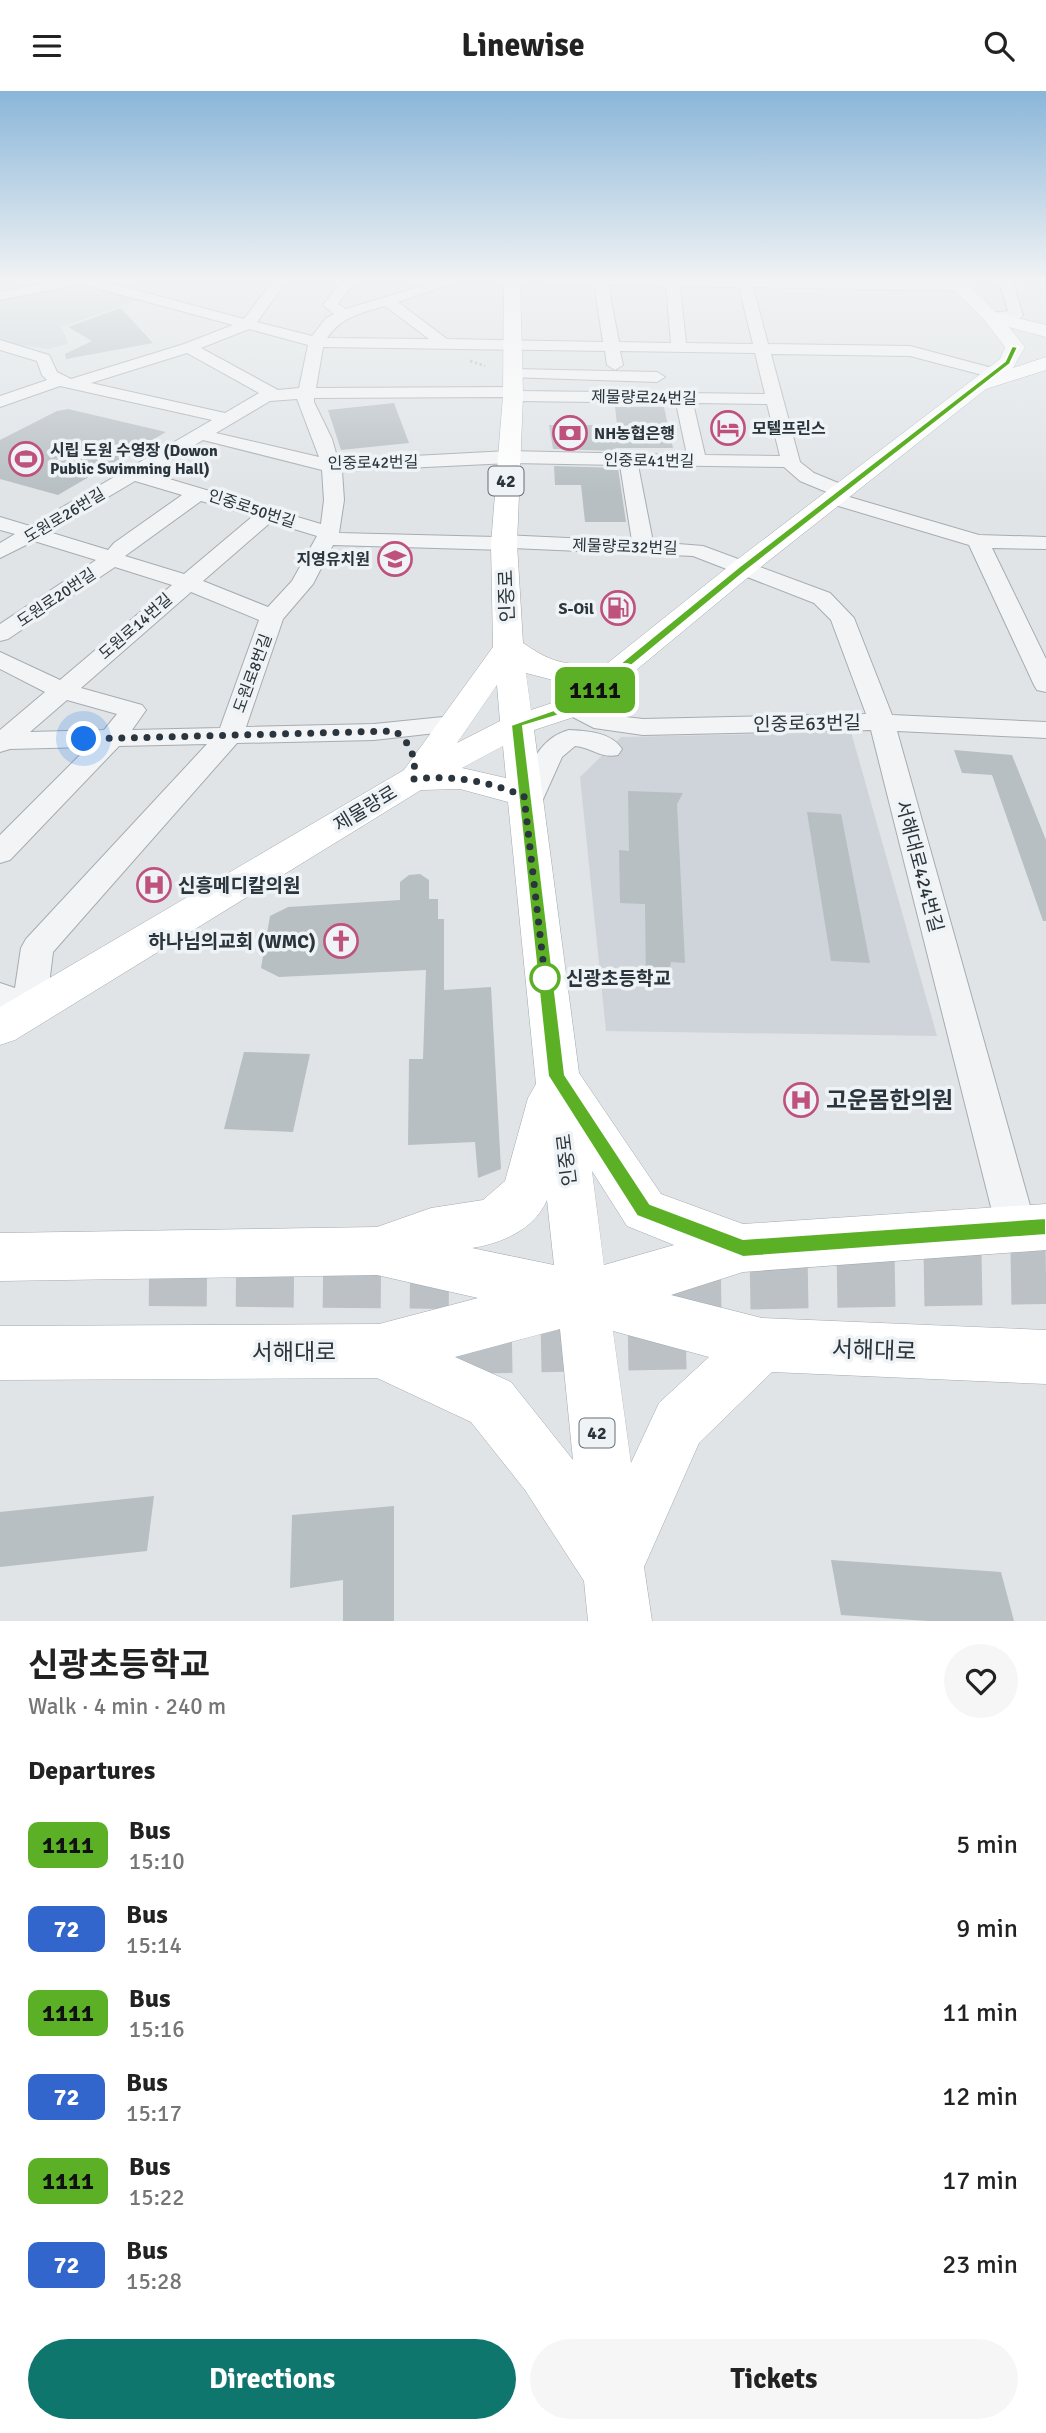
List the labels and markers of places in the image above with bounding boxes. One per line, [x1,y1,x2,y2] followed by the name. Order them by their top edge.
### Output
[709,409,747,447] hotel icon: 모텔프린스
[551,414,589,452] bank icon: NH농협은행
[752,419,826,439] place label: 모텔프린스
[594,424,675,444] place label: NH농협은행
[7,440,45,478] sports icon: 시립 도원 수영장 (Dowon Public Swimming Hall)
[50,441,218,479] place label: 시립 도원 수영장 (Dowon Public Swimming Hall)
[376,540,414,578] school or university icon: 지영유치원
[296,550,370,570] place label: 지영유치원
[599,589,637,627] fuel station icon: S-Oil
[558,599,594,619] place label: S-Oil
[135,866,173,904] hospital icon: 신흥메디칼의원
[178,874,300,898] place label: 신흥메디칼의원
[322,922,360,960] church icon: 하나님의교회 (WMC)
[148,930,316,954] place label: 하나님의교회 (WMC)
[530,963,560,993] marker: 신광초등학교
[566,967,671,991] place label: 신광초등학교
[782,1081,820,1119] hospital icon: 고운몸한의원
[826,1086,953,1115] place label: 고운몸한의원

